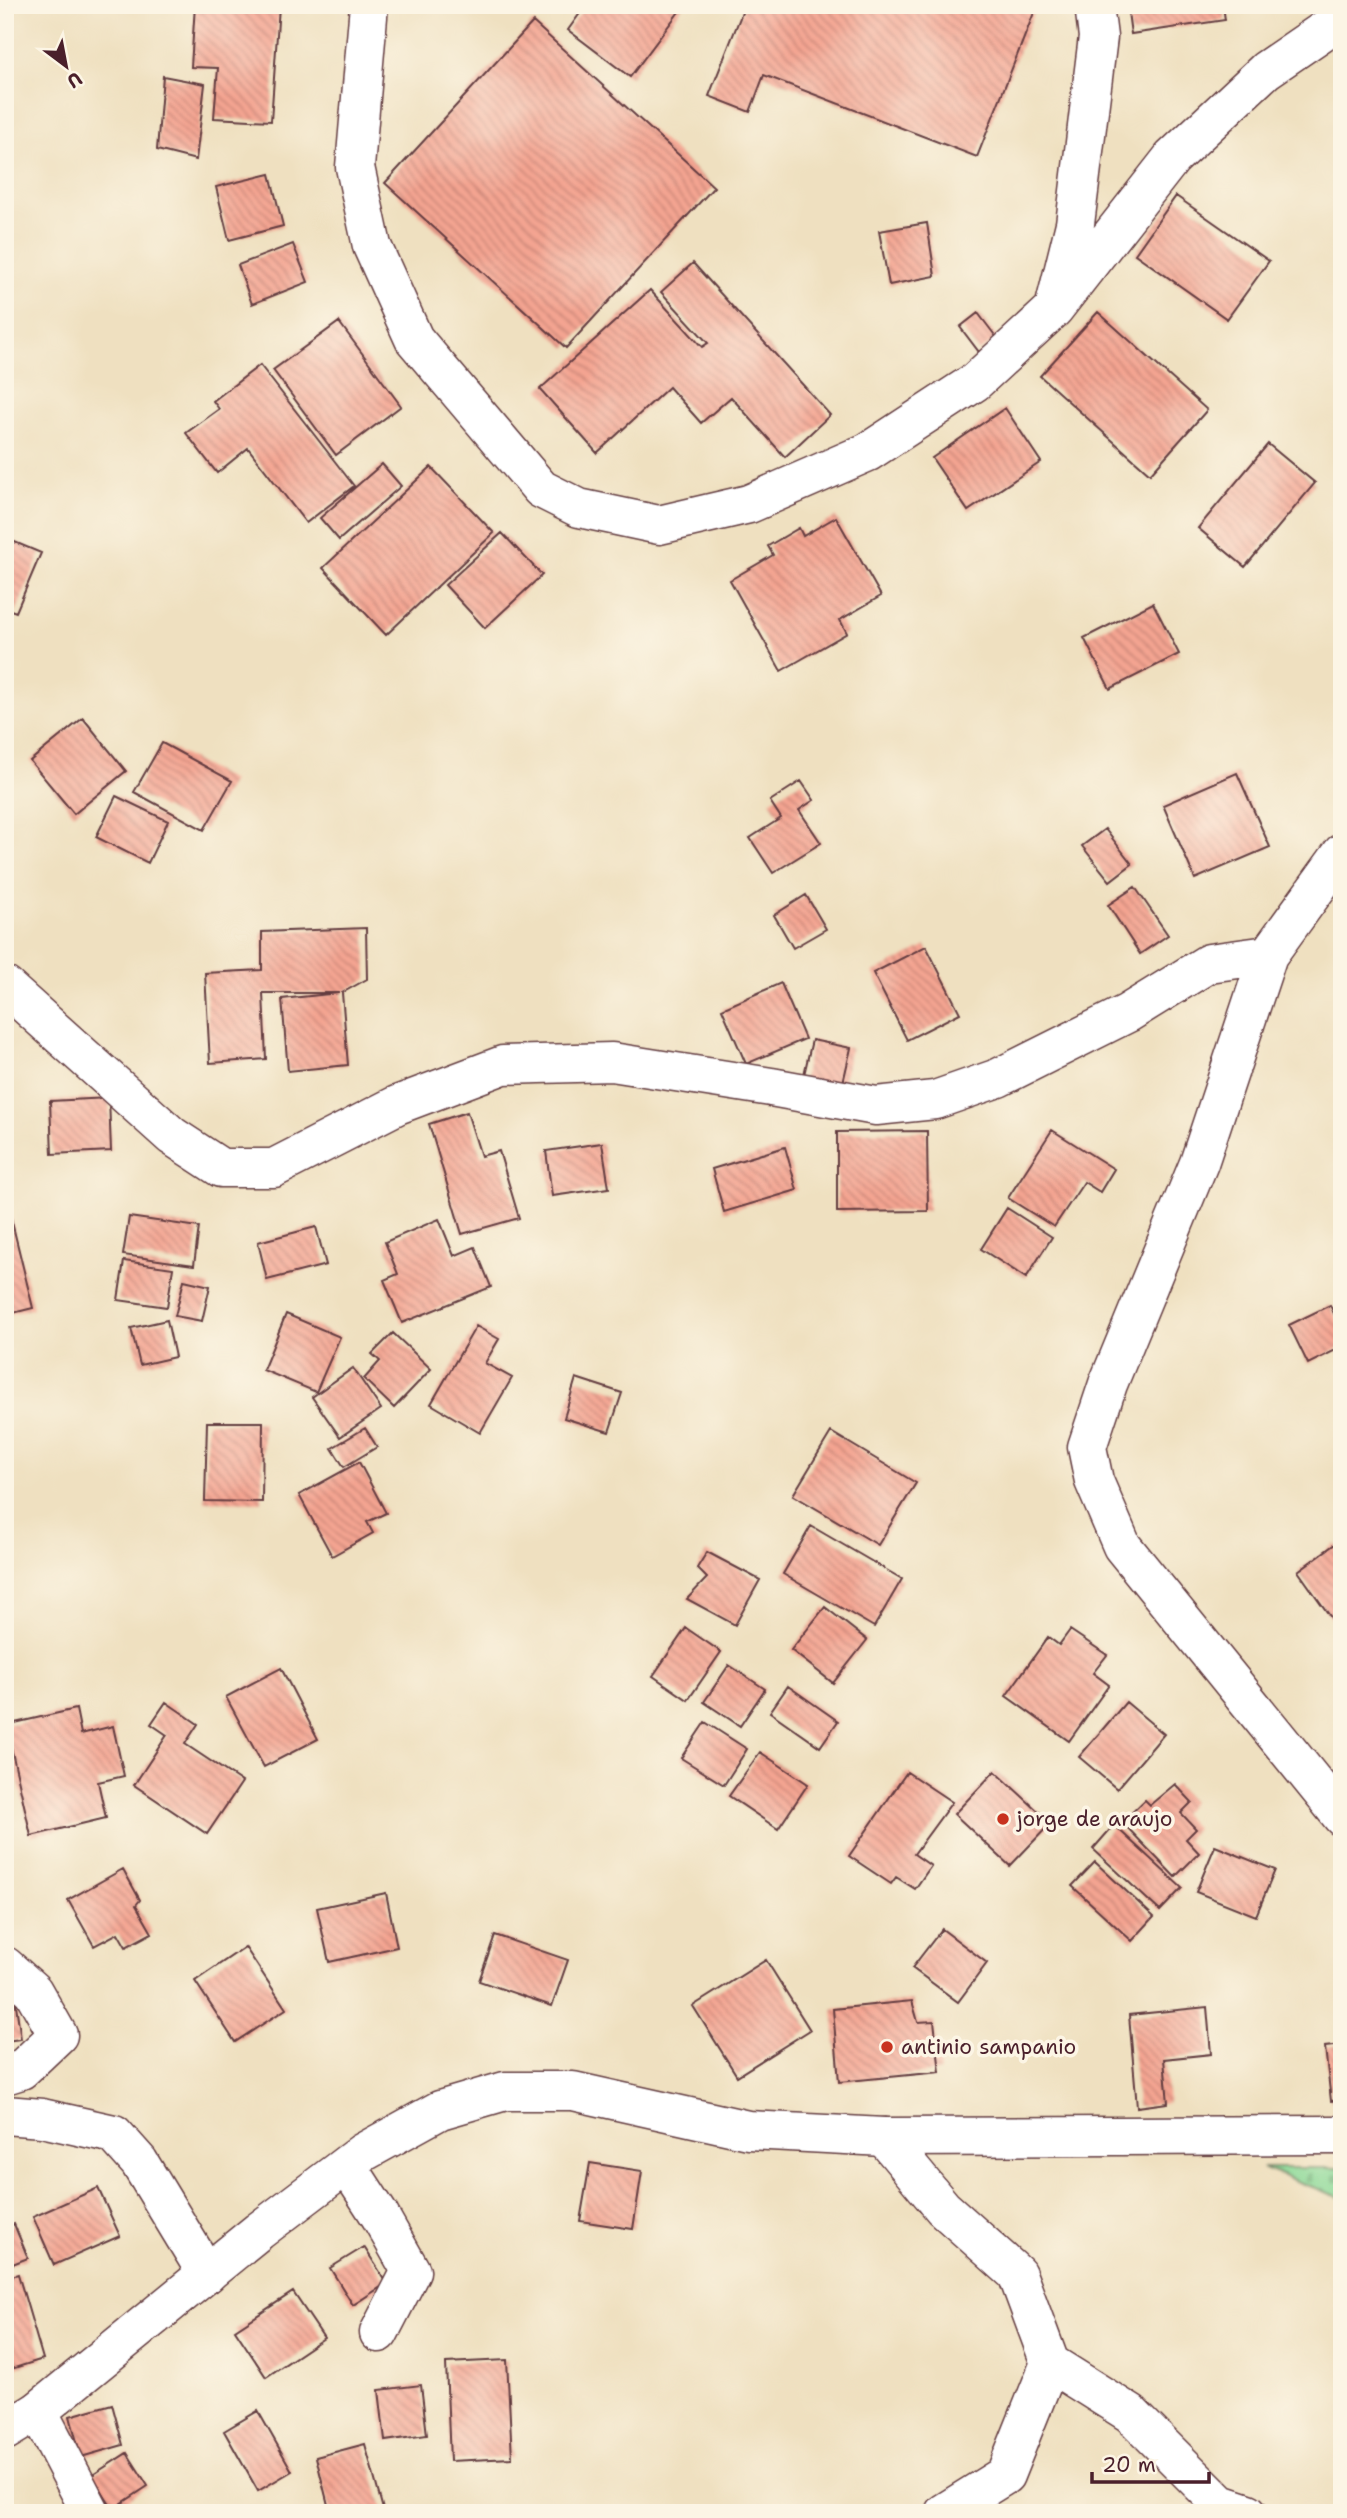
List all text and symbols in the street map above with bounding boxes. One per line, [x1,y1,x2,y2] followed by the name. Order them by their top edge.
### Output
[32,32,102,102] north arrow
[63,66,87,94] text: U
[1016,1805,1172,1833] place label: jorge de araujo
[995,1811,1011,1827] marker: jorge de araujo
[901,2033,1076,2061] place label: antinio sampanio
[879,2039,895,2055] marker: antinio sampanio
[1092,2441,1209,2485] scale bar
[1102,2451,1156,2479] text: 20 m

